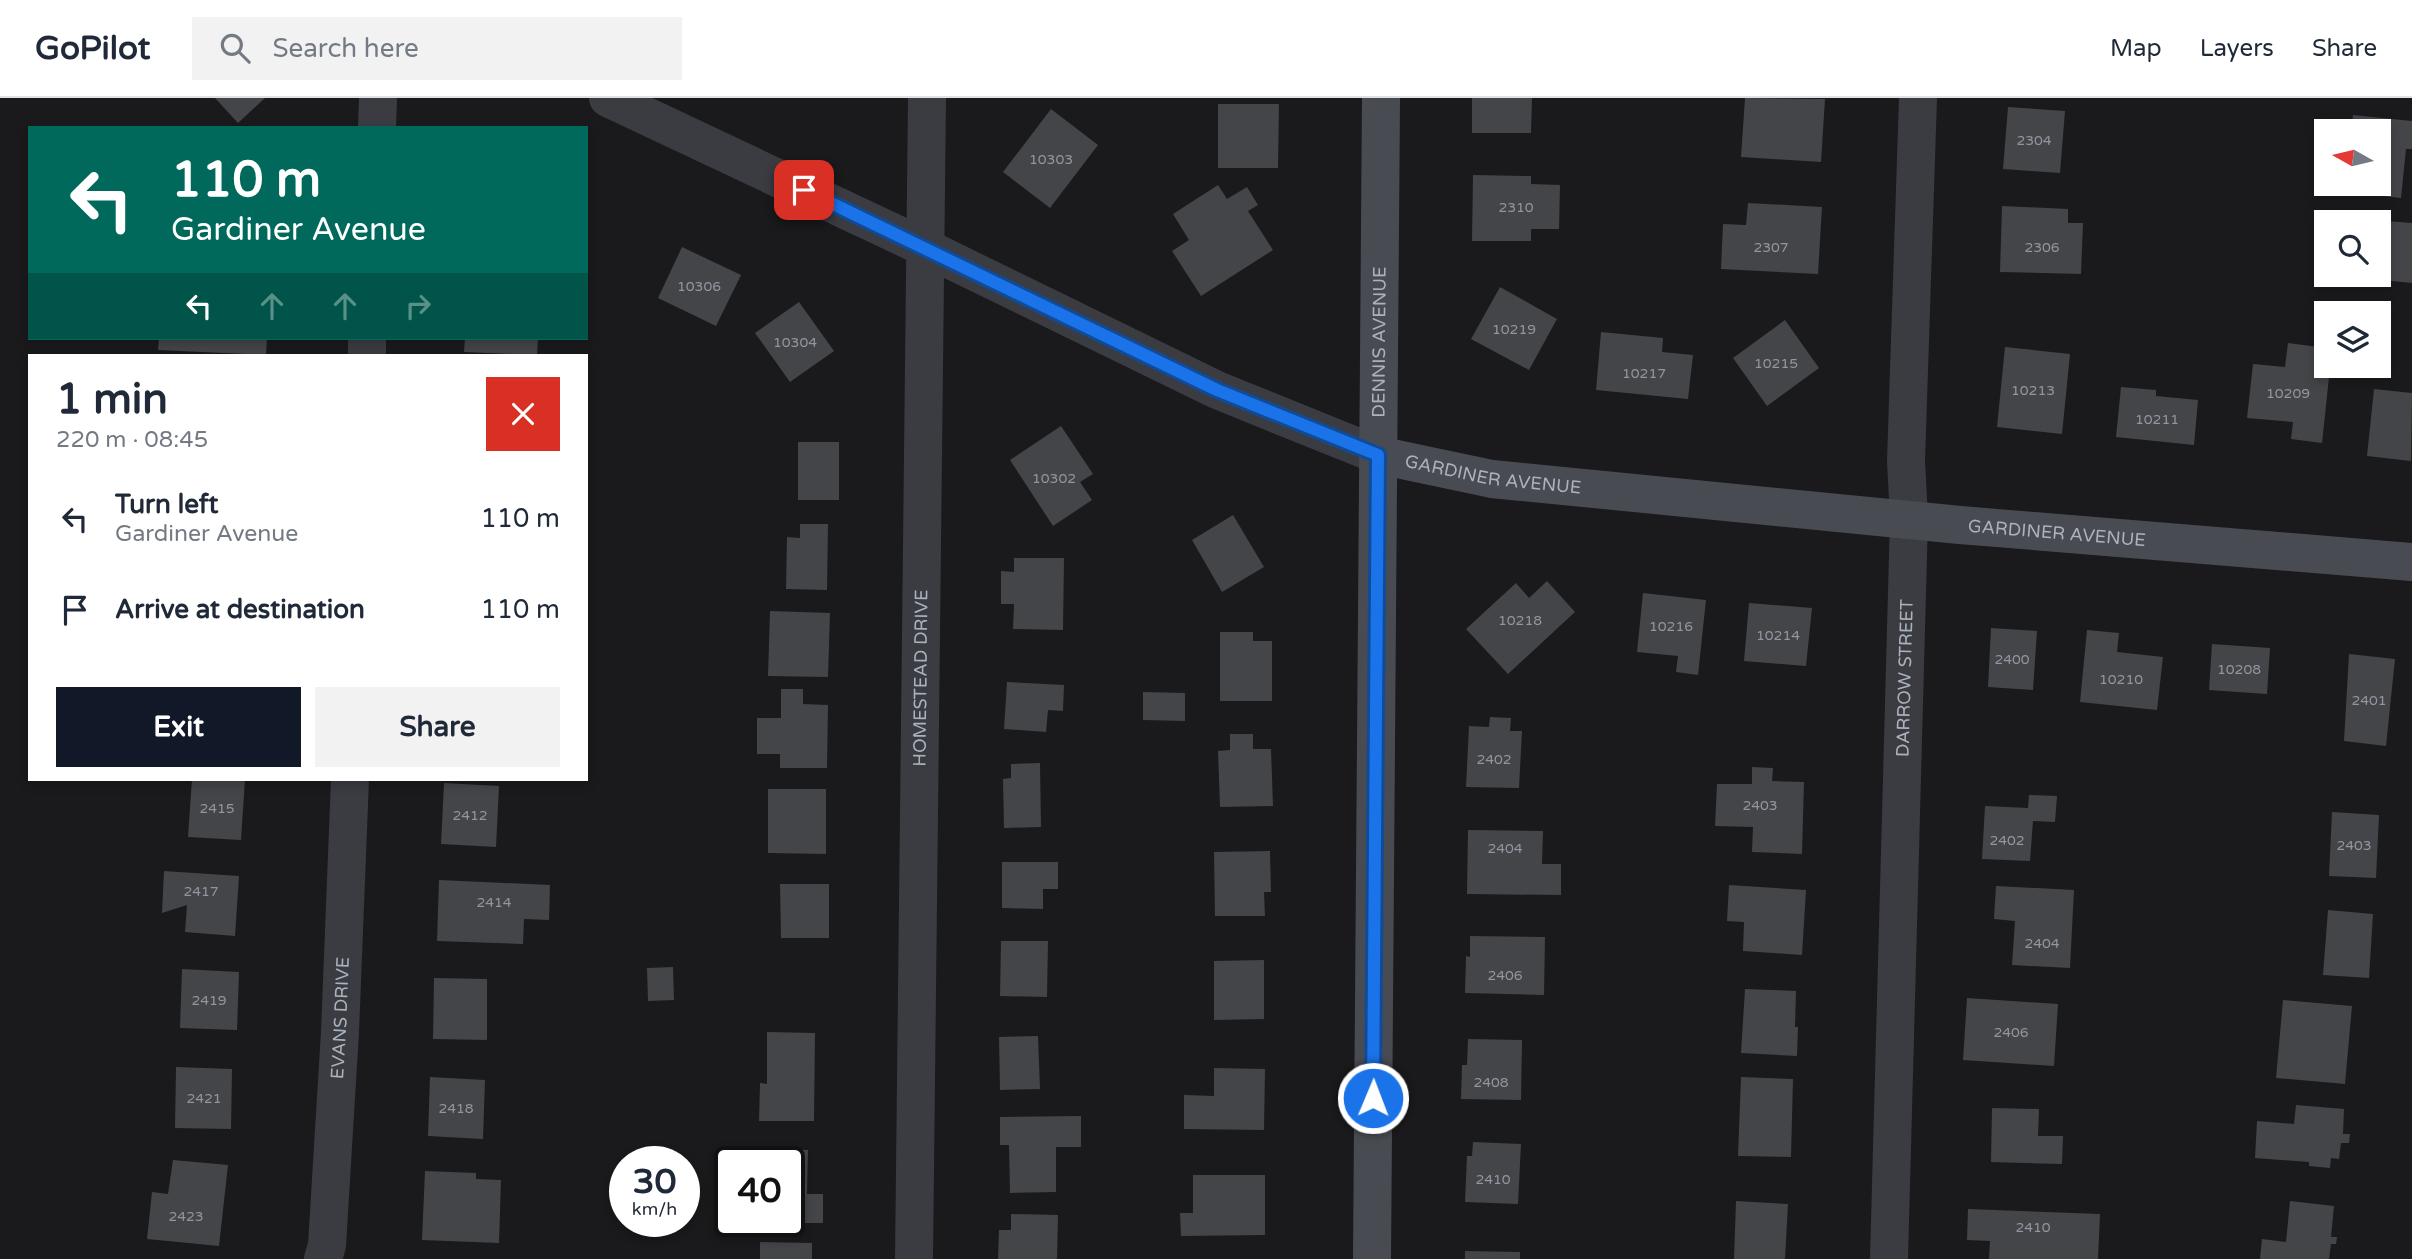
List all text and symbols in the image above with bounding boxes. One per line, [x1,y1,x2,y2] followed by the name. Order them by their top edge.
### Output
[192,17,682,80] search box
[35,29,150,68] text: GoPilot
[216,29,254,67] icon: search
[272,33,419,64] text: Search here
[2110,34,2162,63] text: Map
[2200,34,2274,63] text: Layers
[2312,34,2377,63] text: Share
[2314,119,2390,196] north arrow
[2314,119,2391,378] map controls
[2016,132,2052,149] house number: 2304
[171,151,321,210] text: 110 m
[1029,151,1073,168] house number: 10303
[56,154,147,245] icon: left
[774,160,834,220] pin
[785,171,823,209] icon: arrive
[1498,199,1534,216] house number: 2310
[2314,210,2391,287] button: search
[171,211,426,249] text: Gardiner Avenue
[1753,239,1789,256] house number: 2307
[2024,239,2060,256] house number: 2306
[1368,266,1391,418] street label: DENNIS AVENUE
[677,278,721,295] house number: 10306
[180,287,218,325] icon: left
[253,287,291,325] icon: ahead
[326,287,364,325] icon: ahead
[399,287,437,325] icon: right
[2314,301,2391,378] button: layers
[1492,321,1536,338] house number: 10219
[773,334,817,351] house number: 10304
[1754,355,1798,372] house number: 10215
[1622,365,1666,382] house number: 10217
[56,374,168,425] text: 1 min
[486,377,560,451] button: close
[2011,382,2055,399] house number: 10213
[2266,385,2310,402] house number: 10209
[2135,411,2179,428] house number: 10211
[56,426,208,454] text: 220 m · 08:45
[1403,450,1582,499] street label: GARDINER AVENUE
[1032,470,1076,487] house number: 10302
[115,489,218,520] text: Turn left
[56,500,94,538] icon: left
[480,503,560,534] text: 110 m
[1967,515,2147,551] street label: GARDINER AVENUE
[115,520,298,548] text: Gardiner Avenue
[909,589,932,767] street label: HOMESTEAD DRIVE
[56,591,94,629] icon: arrive
[115,594,365,625] text: Arrive at destination
[480,594,560,625] text: 110 m
[1892,599,1918,757] street label: DARROW STREET
[1498,612,1542,629] house number: 10218
[1649,618,1693,635] house number: 10216
[1756,627,1800,644] house number: 10214
[1994,651,2030,668] house number: 2400
[2217,661,2261,678] house number: 10208
[2099,671,2143,688] house number: 10210
[56,687,301,767] button: Exit
[315,687,560,767] button: Share
[2351,692,2387,709] house number: 2401
[1476,751,1512,768] house number: 2402
[1742,797,1778,814] house number: 2403
[199,800,235,817] house number: 2415
[452,807,488,824] house number: 2412
[1989,832,2025,849] house number: 2402
[2336,837,2372,854] house number: 2403
[1487,840,1523,857] house number: 2404
[183,883,219,900] house number: 2417
[476,894,512,911] house number: 2414
[2024,935,2060,952] house number: 2404
[326,956,354,1080] street label: EVANS DRIVE
[1487,967,1523,984] house number: 2406
[191,992,227,1009] house number: 2419
[1993,1024,2029,1041] house number: 2406
[1336,1061,1410,1135] position arrow
[1473,1074,1509,1091] house number: 2408
[186,1090,222,1107] house number: 2421
[438,1100,474,1117] house number: 2418
[714,1146,805,1237] speed limit sign: 40
[633,1161,676,1203] text: 30
[1475,1171,1511,1188] house number: 2410
[632,1198,677,1220] text: km/h
[168,1208,204,1225] house number: 2423
[2015,1219,2051,1236] house number: 2410

